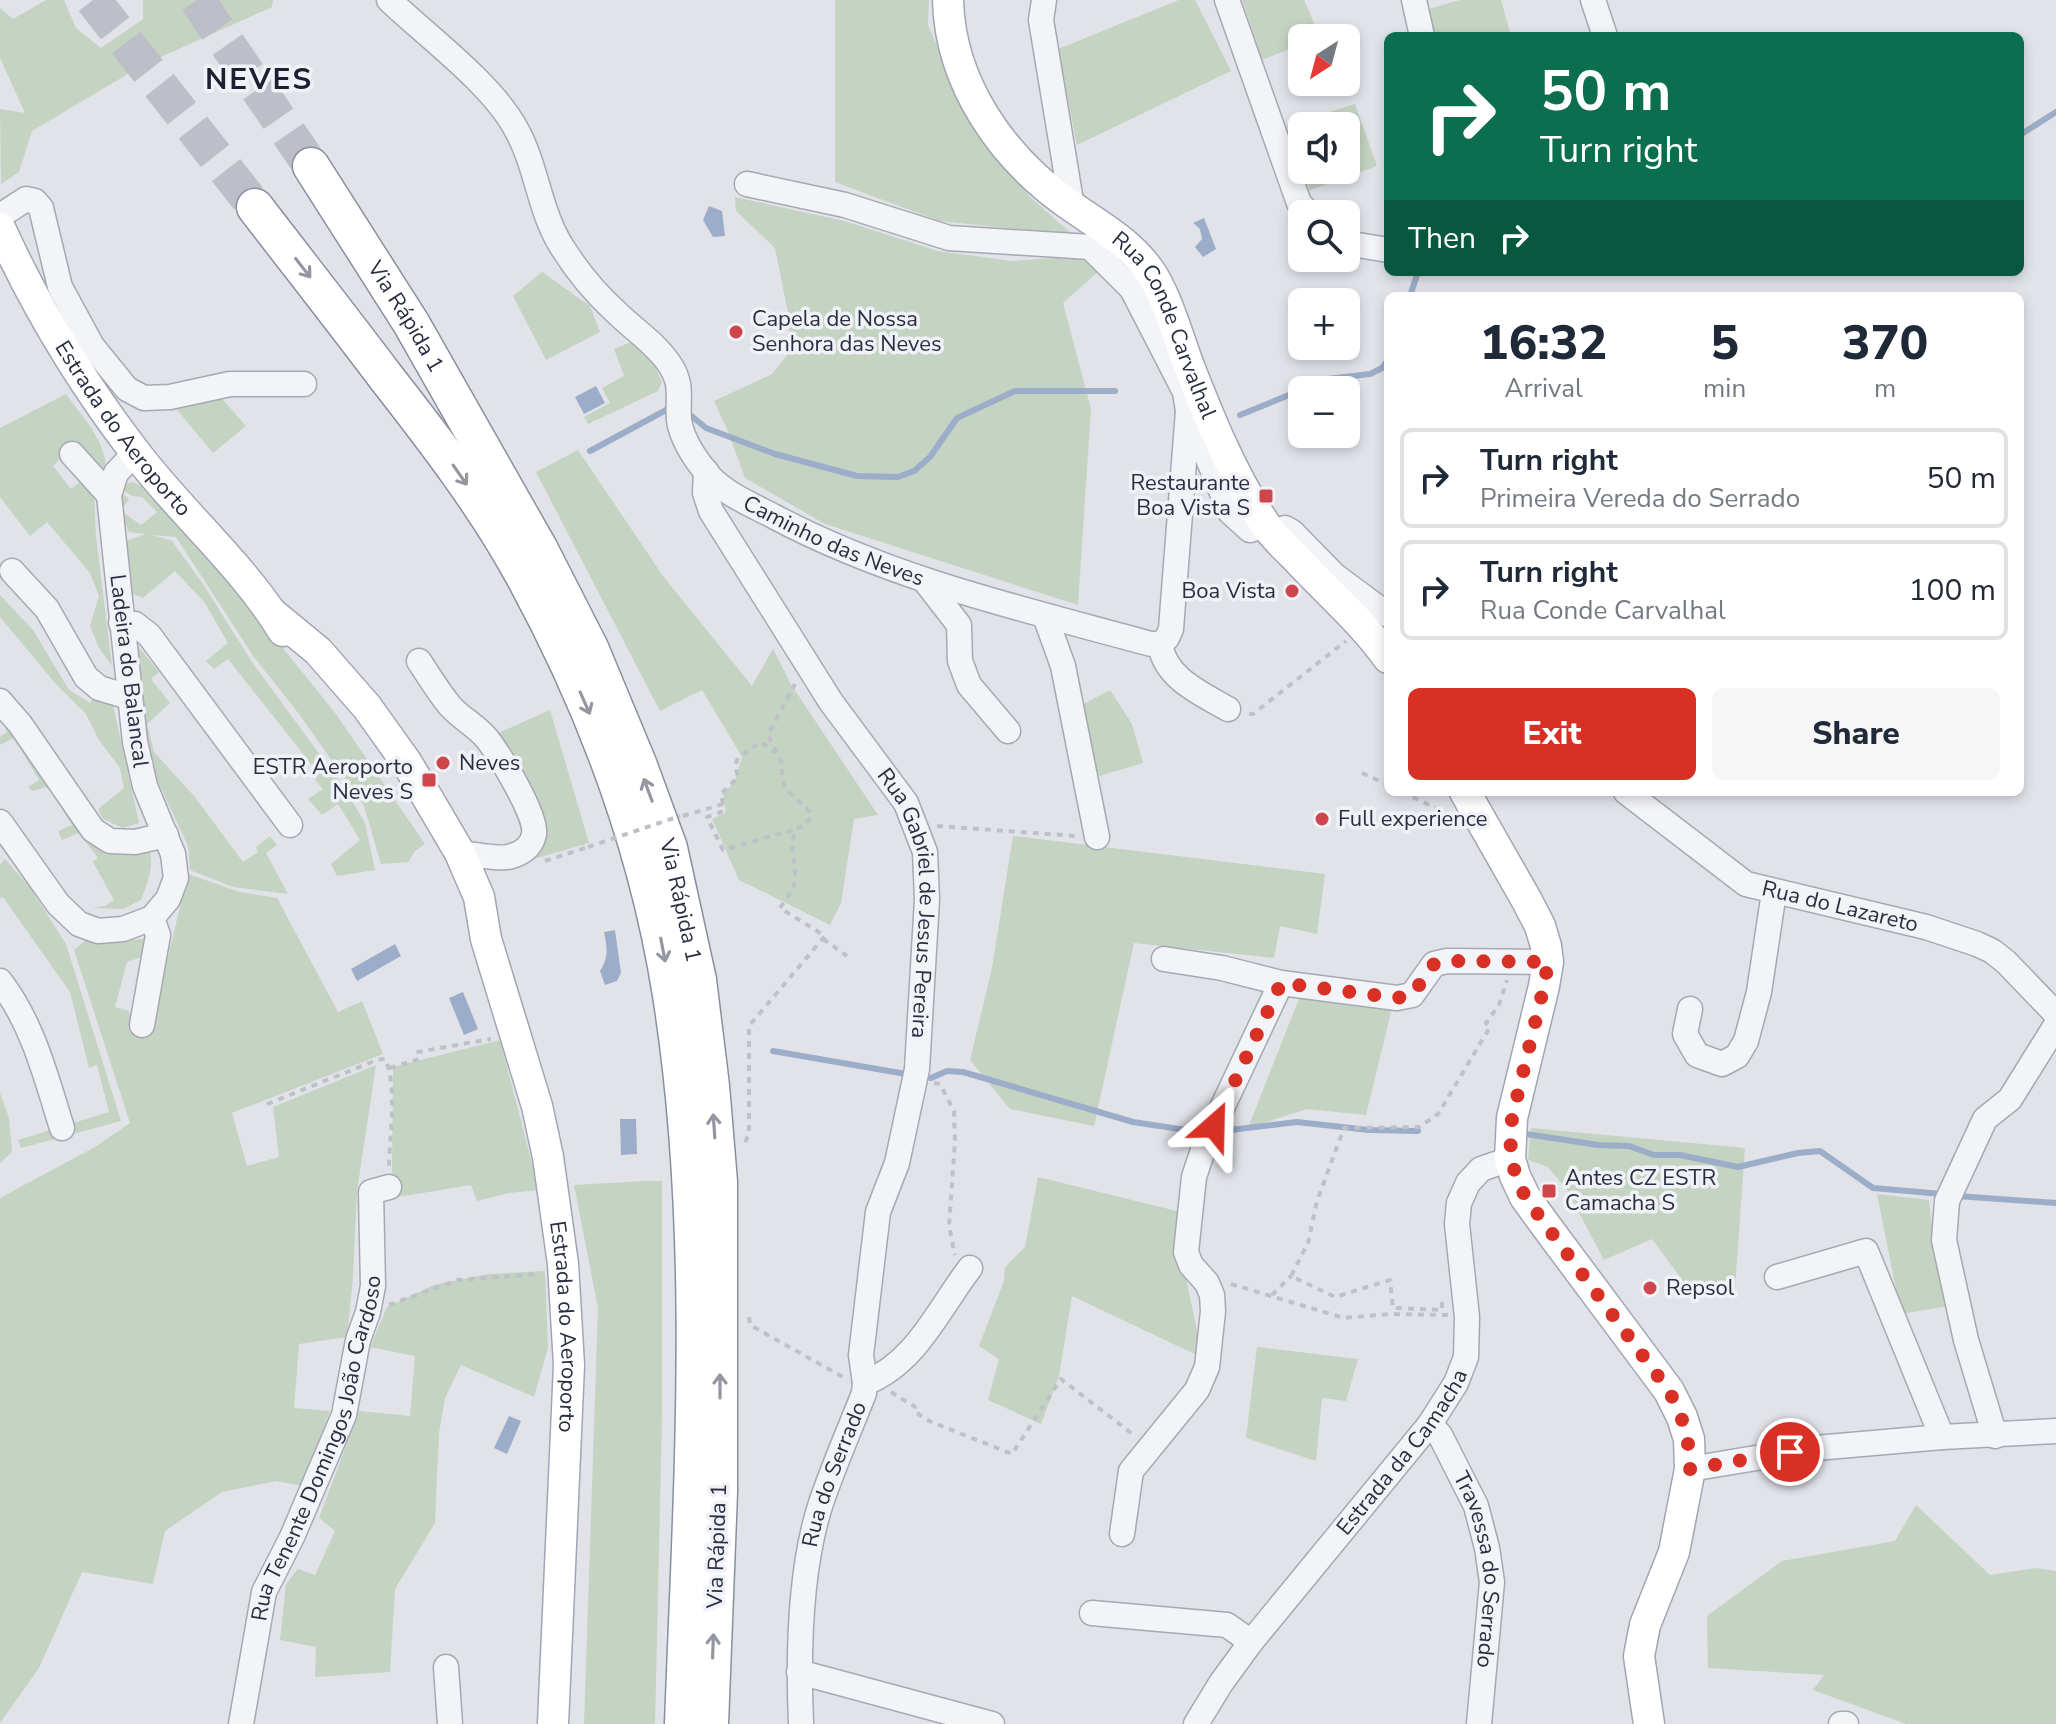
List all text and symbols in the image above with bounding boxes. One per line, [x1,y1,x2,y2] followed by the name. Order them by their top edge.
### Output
[1288,24,1360,96] north arrow
[1288,24,1360,448] map controls
[1540,53,1671,130] text: 50 m
[205,59,313,100] district label: NEVES
[1408,64,1512,168] icon: right
[1288,112,1360,184] button: sound
[1540,126,1697,175] text: Turn right
[1288,200,1360,272] button: search
[1492,216,1536,260] icon: right
[1408,218,1476,259] text: Then
[1105,224,1224,424] street label: Rua Conde Carvalhal
[360,254,451,378] street label: Via Rápida 1
[294,257,311,279] one-way arrow
[1288,288,1360,360] button: +
[752,304,942,359] place label: Capela de Nossa Senhora das Neves
[1480,310,1607,376] text: 16:32
[1710,310,1739,376] text: 5
[1842,310,1928,376] text: 370
[727,323,745,341] marker: Capela de Nossa Senhora das Neves
[48,335,198,523] street label: Estrada do Aeroporto
[1504,371,1583,406] text: Arrival
[1703,371,1746,406] text: min
[1874,371,1896,406] text: m
[1288,376,1360,448] button: −
[1480,440,1618,481] text: Turn right
[1412,456,1456,500] icon: right
[1927,458,1996,499] text: 50 m
[452,464,468,486] one-way arrow
[1130,468,1250,523] place label: Restaurante Boa Vista S
[1480,481,1800,516] text: Primeira Vereda do Serrado
[1257,487,1275,505] marker: Restaurante Boa Vista S
[738,488,928,593] street label: Caminho das Neves
[1480,552,1618,593] text: Turn right
[1412,568,1456,612] icon: right
[1909,570,1996,611] text: 100 m
[102,573,156,770] street label: Ladeira do Balancal
[1181,576,1276,606] place label: Boa Vista
[1283,582,1301,600] marker: Boa Vista
[1480,593,1726,628] text: Rua Conde Carvalhal
[1408,688,1696,780] button: Exit
[1712,688,2000,780] button: Share
[578,690,593,714] one-way arrow
[459,748,520,778] place label: Neves
[253,752,413,807] place label: ESTR Aeroporto Neves S
[434,754,452,772] marker: Neves
[870,762,942,1039] street label: Rua Gabriel de Jesus Pereira
[420,771,438,789] marker: ESTR Aeroporto Neves S
[639,778,654,803] one-way arrow
[1338,804,1487,834] place label: Full experience
[1313,810,1331,828] marker: Full experience
[651,833,709,965] street label: Via Rápida 1
[1759,873,1921,940] street label: Rua do Lazareto
[656,937,671,963] one-way arrow
[1172,1084,1256,1168] position arrow
[706,1113,721,1140] one-way arrow
[1565,1163,1716,1218] place label: Antes CZ ESTR Camacha S
[1540,1182,1558,1200] marker: Antes CZ ESTR Camacha S
[542,1219,584,1433] street label: Estrada do Aeroporto
[1666,1273,1735,1303] place label: Repsol
[244,1275,388,1623] street label: Rua Tenente Domingos João Cardoso
[1641,1279,1659,1297] marker: Repsol
[1330,1365,1475,1541] street label: Estrada da Camacha
[712,1373,728,1400] one-way arrow
[795,1397,874,1550] street label: Rua do Serrado
[1756,1418,1824,1486] pin
[1768,1430,1812,1474] icon: arrive
[1446,1466,1507,1669] street label: Travessa do Serrado
[700,1483,734,1610] street label: Via Rápida 1
[706,1633,721,1660] one-way arrow

